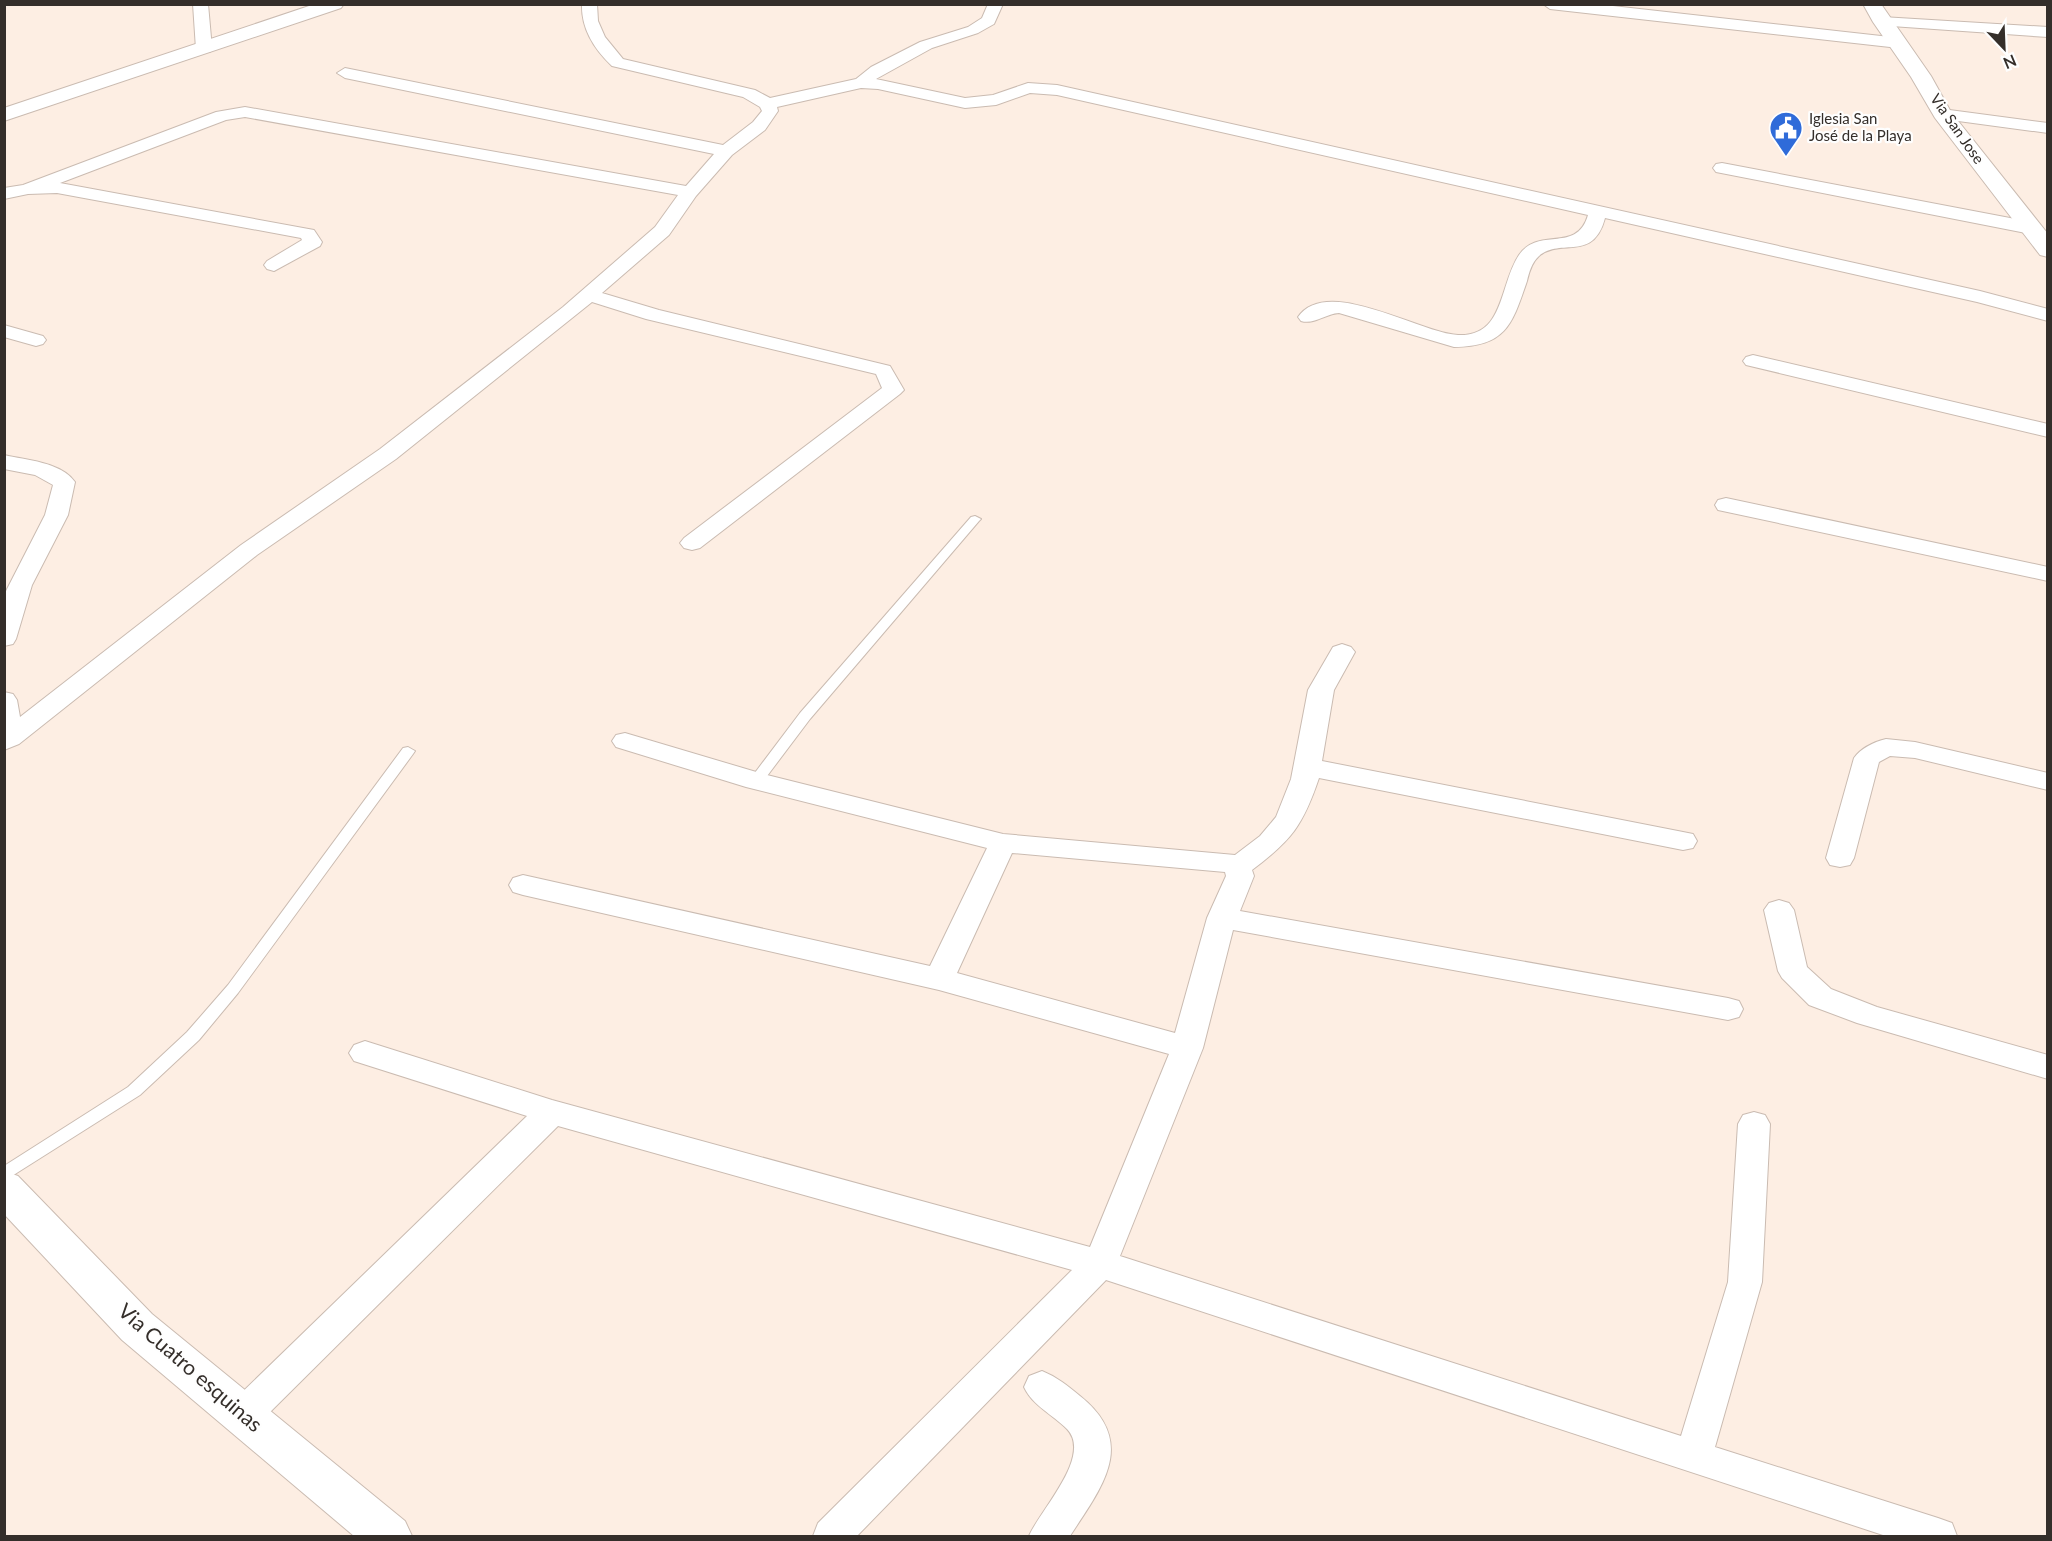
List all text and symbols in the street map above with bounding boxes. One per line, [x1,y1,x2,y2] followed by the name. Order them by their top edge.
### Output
[1974,18,2034,78] north arrow
[2001,51,2019,73] text: N
[1927,90,1989,167] street label: Via San Jose
[1809,109,1912,144] place label: Iglesia San José de la Playa
[1768,110,1804,157] public building icon: Iglesia San José de la Playa
[114,1297,268,1436] street label: Via Cuatro esquinas

